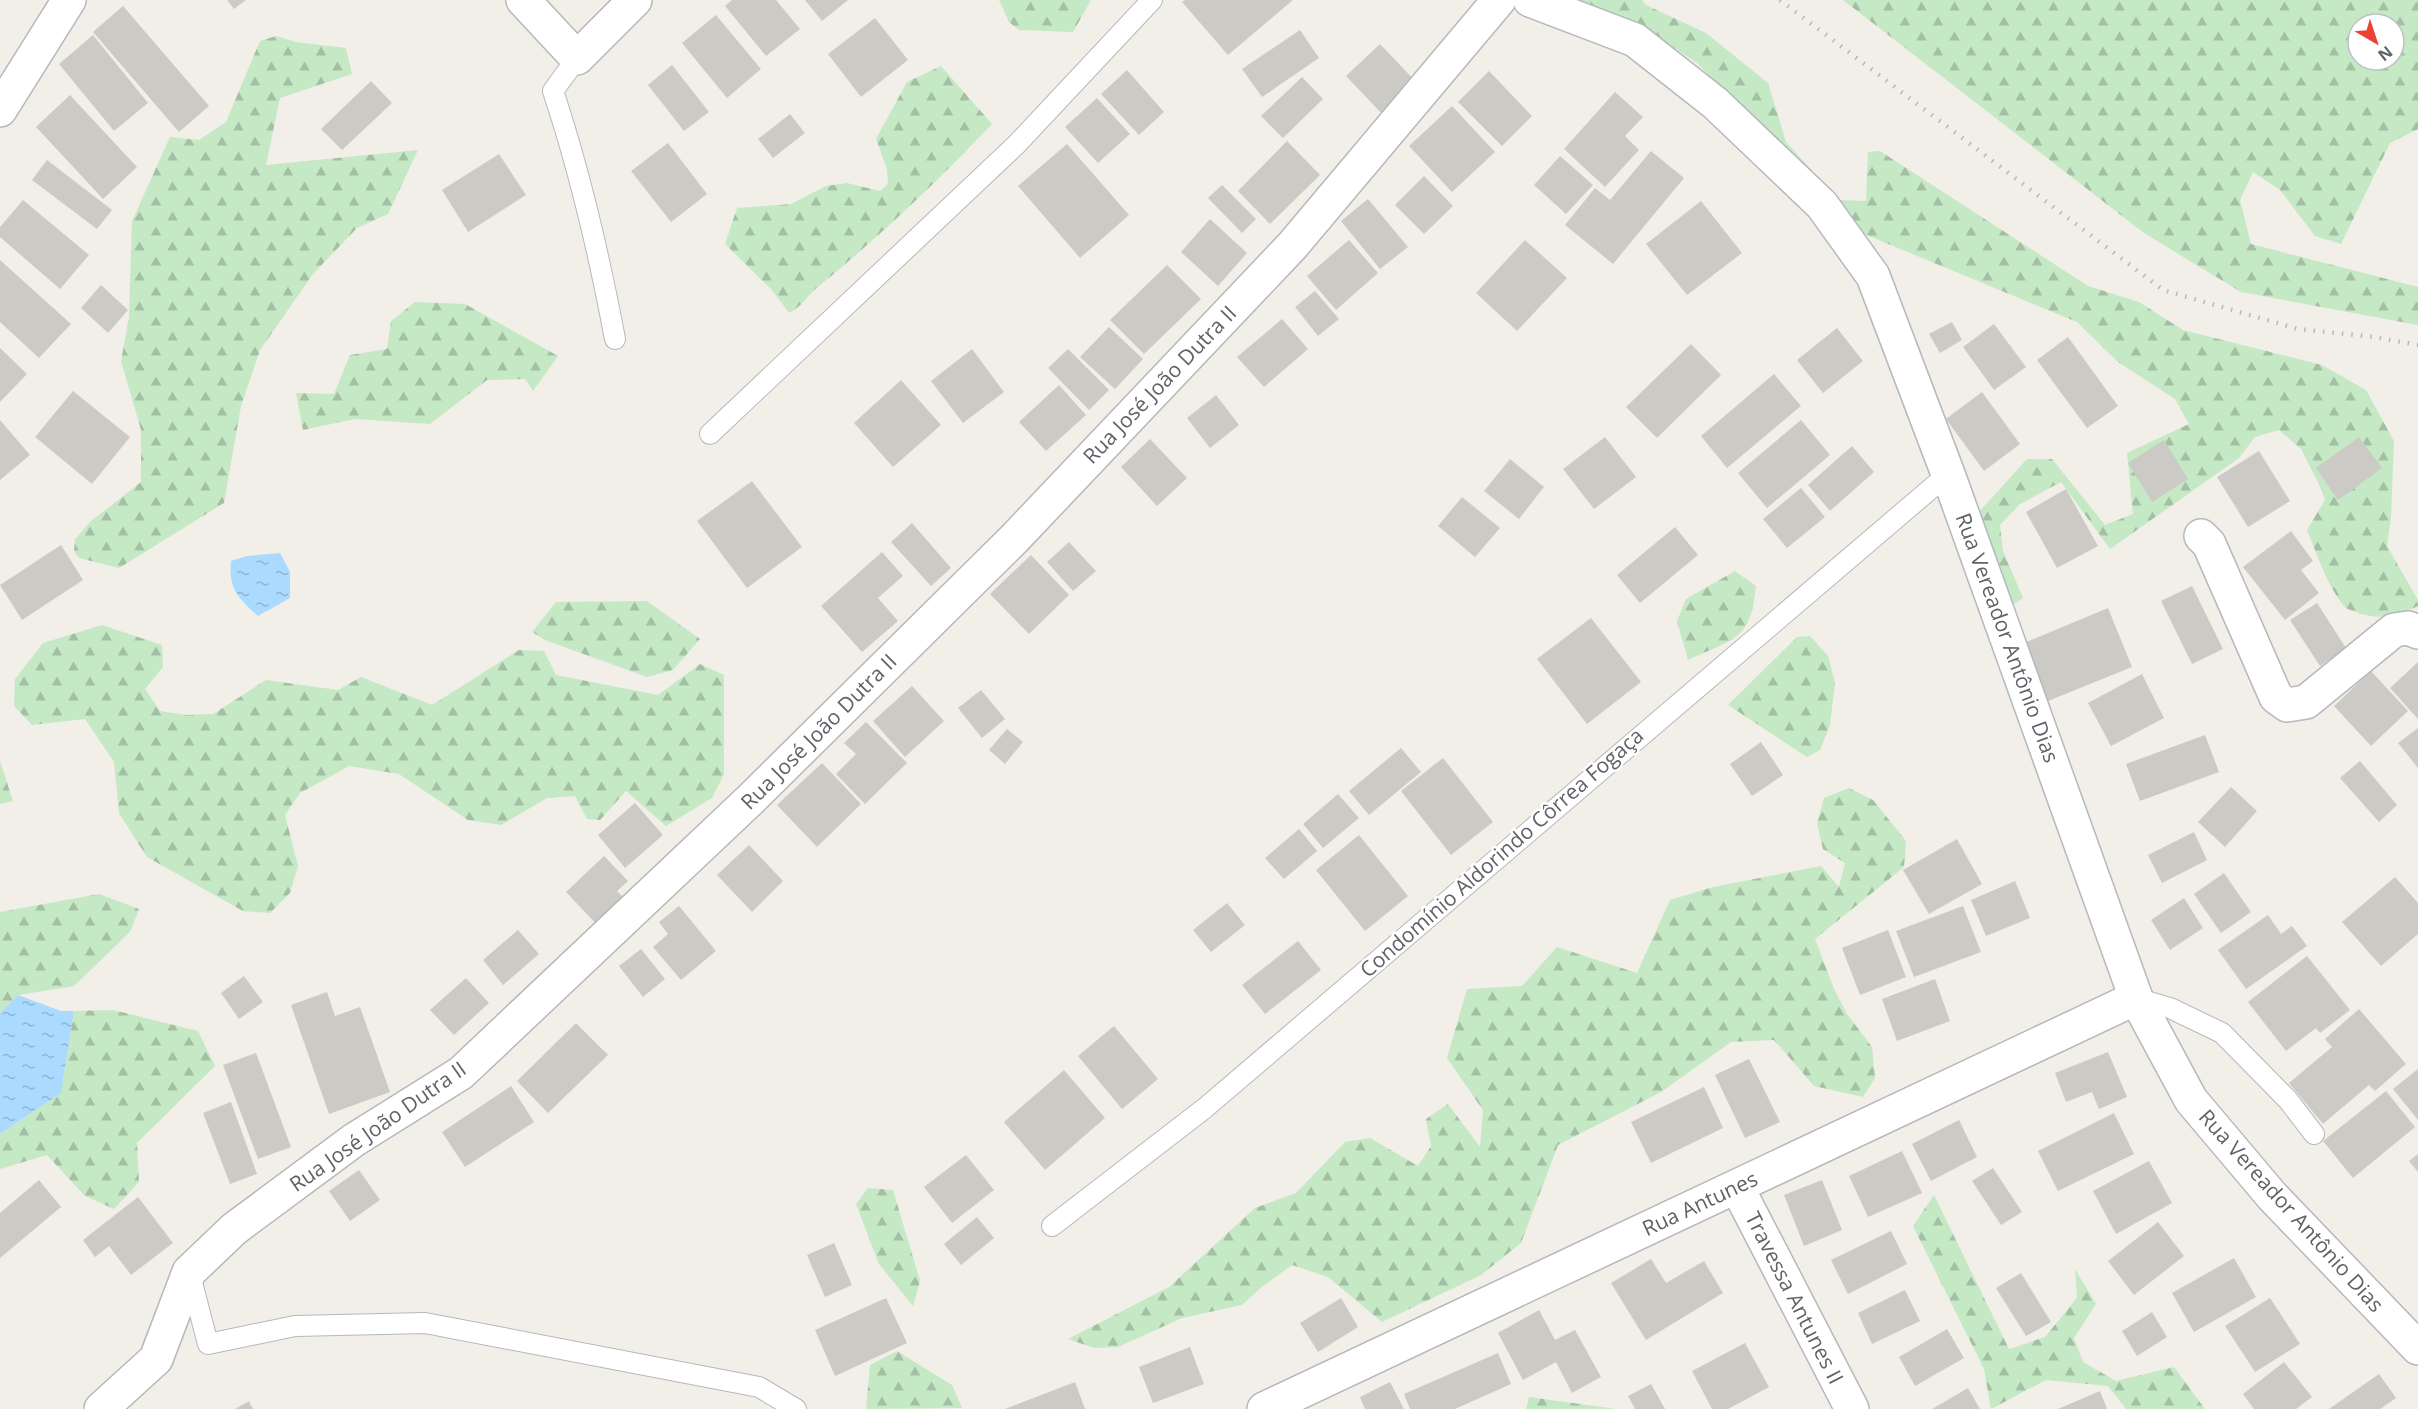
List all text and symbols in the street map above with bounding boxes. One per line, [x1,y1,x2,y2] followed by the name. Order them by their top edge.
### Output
[2346,12,2406,72] north arrow
[2373,41,2397,66] text: N
[1076,299,1242,469] street label: Rua José João Dutra II
[1950,509,2066,766] street label: Rua Vereador Antônio Dias
[734,647,902,815] street label: Rua José João Dutra II
[1354,721,1649,983] street label: Condomínio Aldorindo Côrrea Fogaça
[284,1055,471,1198] street label: Rua José João Dutra II
[2193,1103,2390,1318] street label: Rua Vereador Antônio Dias
[1637,1164,1762,1242] street label: Rua Antunes
[1739,1207,1850,1388] street label: Travessa Antunes II

